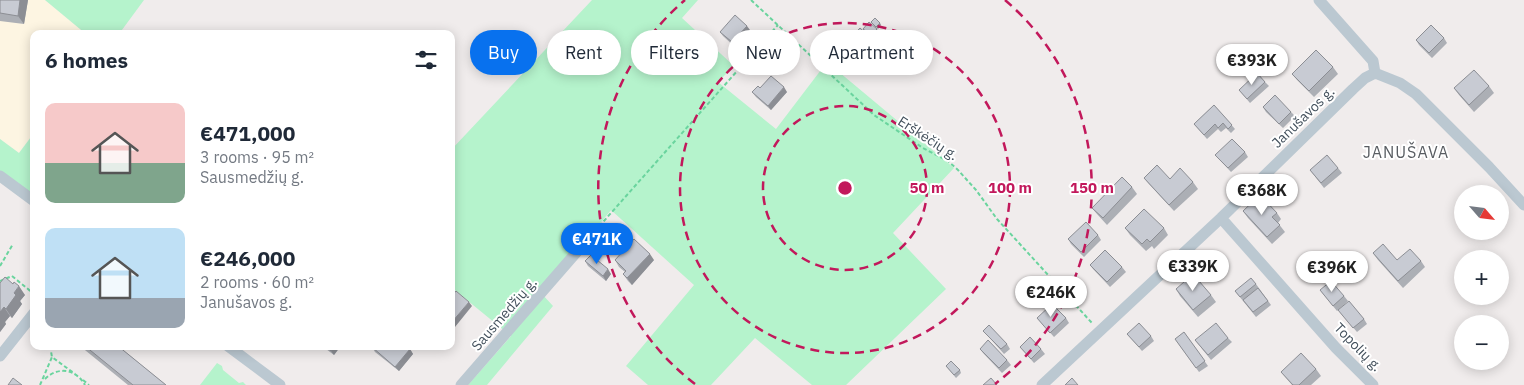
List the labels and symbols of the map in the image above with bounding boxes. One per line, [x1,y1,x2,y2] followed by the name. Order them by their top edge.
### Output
[1217,44,1287,86] pin: €393K
[1268,82,1338,152] street label: Janušavos g.
[895,112,961,164] street label: Erškėčių g.
[1363,141,1449,162] district label: JANUŠAVA
[1227,174,1297,216] pin: €368K
[910,178,944,197] text: 50 m
[988,178,1032,197] text: 100 m
[1070,178,1114,197] text: 150 m
[836,179,854,197] centre of rings
[1454,185,1509,240] north arrow
[562,222,632,265] pin: €471K
[1158,250,1228,292] pin: €339K
[1297,250,1367,293] pin: €396K
[467,274,541,354] street label: Sausmedžių g.
[1016,276,1086,318] pin: €246K
[1330,319,1386,375] street label: Topolių g.

